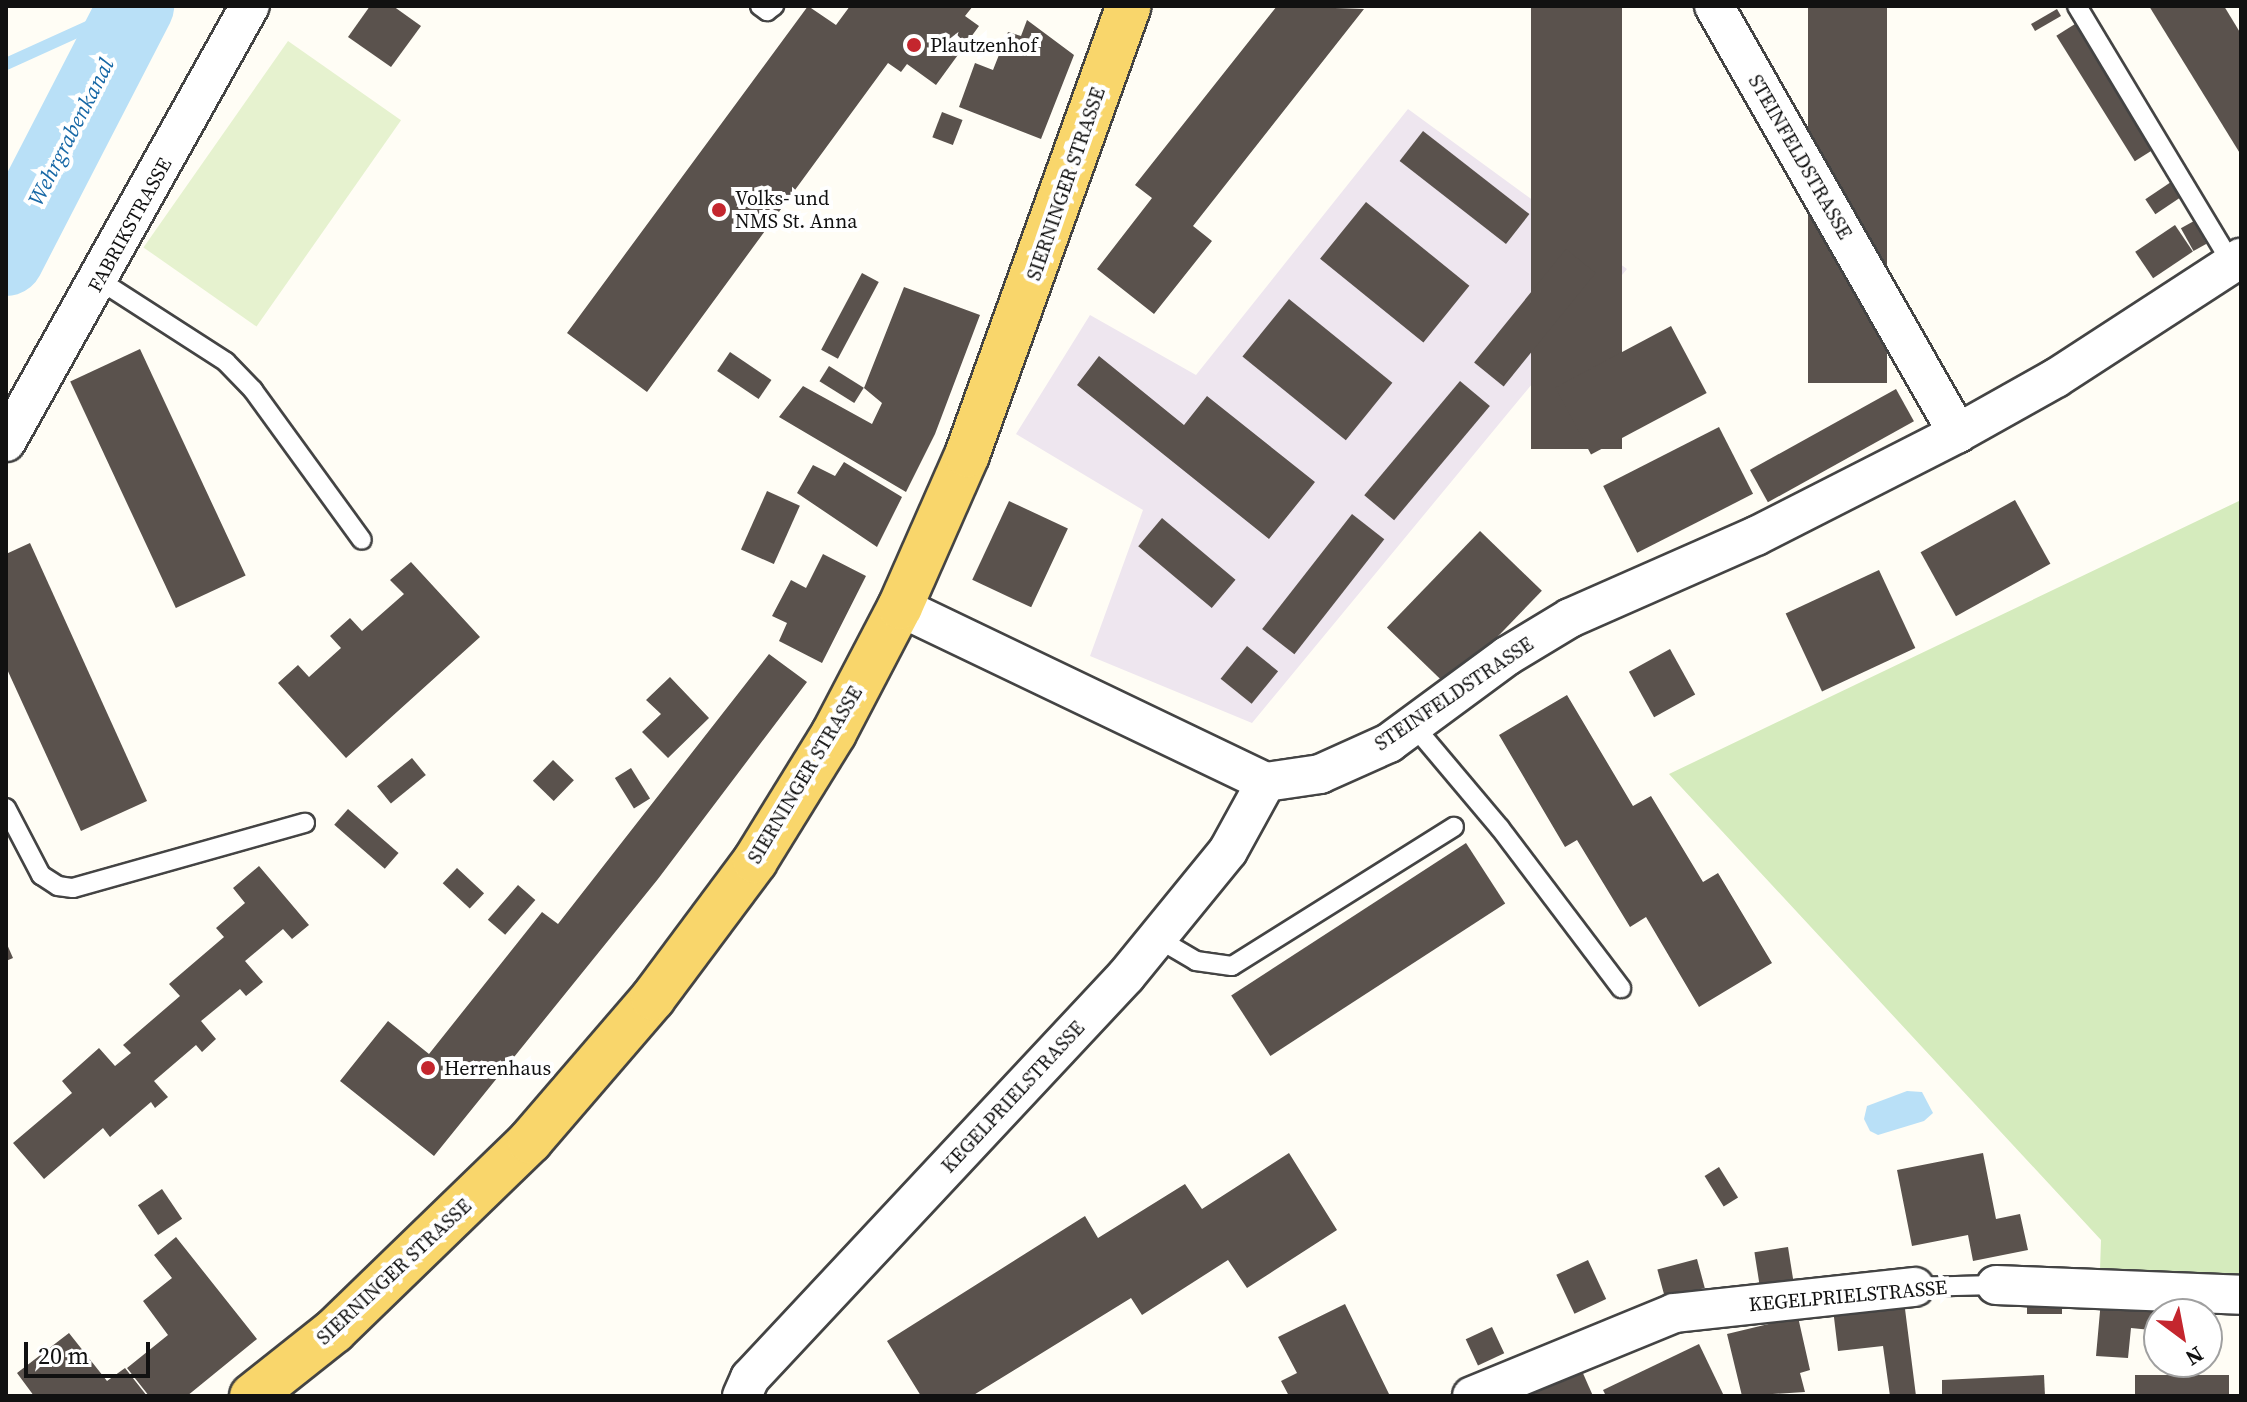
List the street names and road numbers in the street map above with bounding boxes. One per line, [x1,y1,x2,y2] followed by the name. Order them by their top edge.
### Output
[1743,70,1857,244] street label: STEINFELDSTRASSE
[1022,84,1110,284] street label: SIERNINGER STRASSE
[83,154,177,296] street label: FABRIKSTRASSE
[1370,632,1538,756] street label: STEINFELDSTRASSE
[743,682,867,868] street label: SIERNINGER STRASSE
[936,1016,1090,1178] street label: KEGELPRIELSTRASSE
[312,1194,476,1350] street label: SIERNINGER STRASSE
[1748,1275,1948,1317] street label: KEGELPRIELSTRASSE

